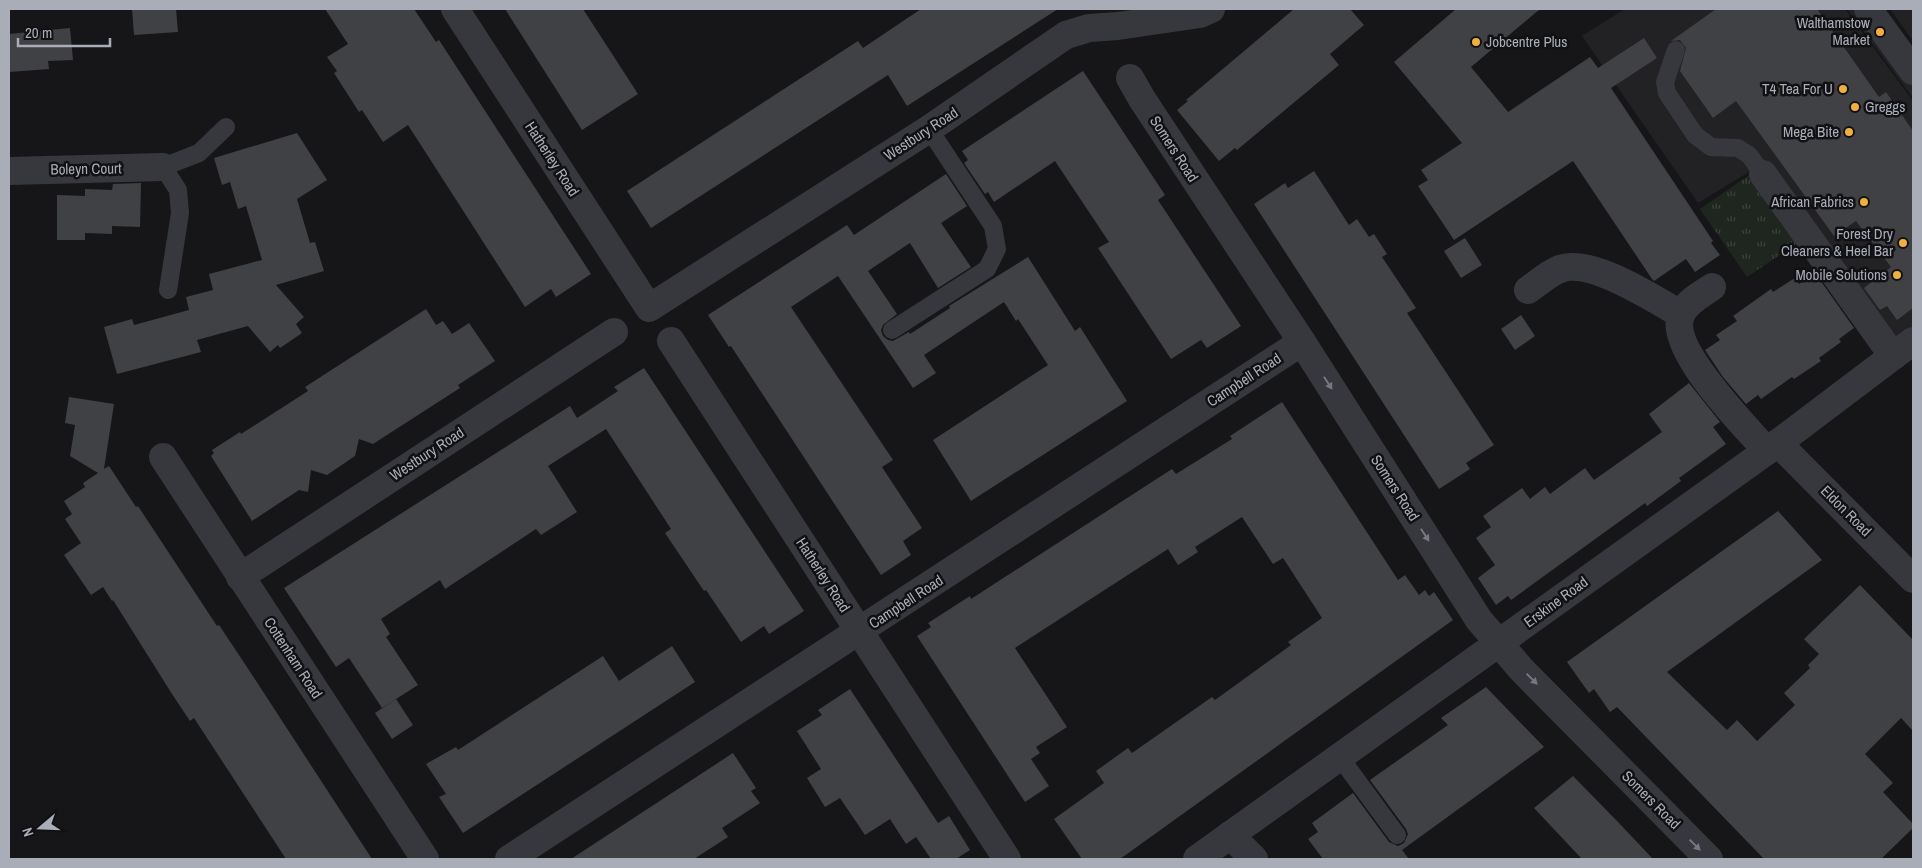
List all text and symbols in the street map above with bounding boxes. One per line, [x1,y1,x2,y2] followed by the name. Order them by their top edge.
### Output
[1797,12,1871,50] place label: Walthamstow Market
[18,15,110,47] scale bar
[25,22,52,43] text: 20 m
[1874,26,1886,38] marker: Walthamstow Market
[1486,31,1567,52] place label: Jobcentre Plus
[1470,36,1482,48] marker: Jobcentre Plus
[1762,78,1833,99] place label: T4 Tea For U
[1837,83,1849,95] marker: T4 Tea For U
[1865,96,1905,117] place label: Greggs
[1849,101,1861,113] marker: Greggs
[880,102,962,165] street label: Westbury Road
[1145,111,1204,186] street label: Somers Road
[520,117,585,200] street label: Hatherley Road
[1783,121,1839,142] place label: Mega Bite
[1843,126,1855,138] marker: Mega Bite
[50,157,122,180] street label: Boleyn Court
[1770,191,1854,212] place label: African Fabrics
[1858,196,1870,208] marker: African Fabrics
[1781,223,1894,261] place label: Forest Dry Cleaners & Heel Bar
[1897,237,1909,249] marker: Forest Dry Cleaners & Heel Bar
[1795,264,1887,285] place label: Mobile Solutions
[1891,269,1903,281] marker: Mobile Solutions
[1202,348,1285,411] street label: Campbell Road
[1323,376,1333,390] one-way arrow
[386,422,468,485] street label: Westbury Road
[1366,450,1425,525] street label: Somers Road
[1816,480,1877,541] street label: Eldon Road
[1420,528,1430,541] one-way arrow
[791,533,856,616] street label: Hatherley Road
[864,570,947,633] street label: Campbell Road
[1519,571,1592,632] street label: Erskine Road
[259,613,328,702] street label: Cottenham Road
[1526,673,1538,685] one-way arrow
[1617,766,1685,834] street label: Somers Road
[15,803,65,853] north arrow
[18,825,38,839] text: N
[1689,839,1701,851] one-way arrow

